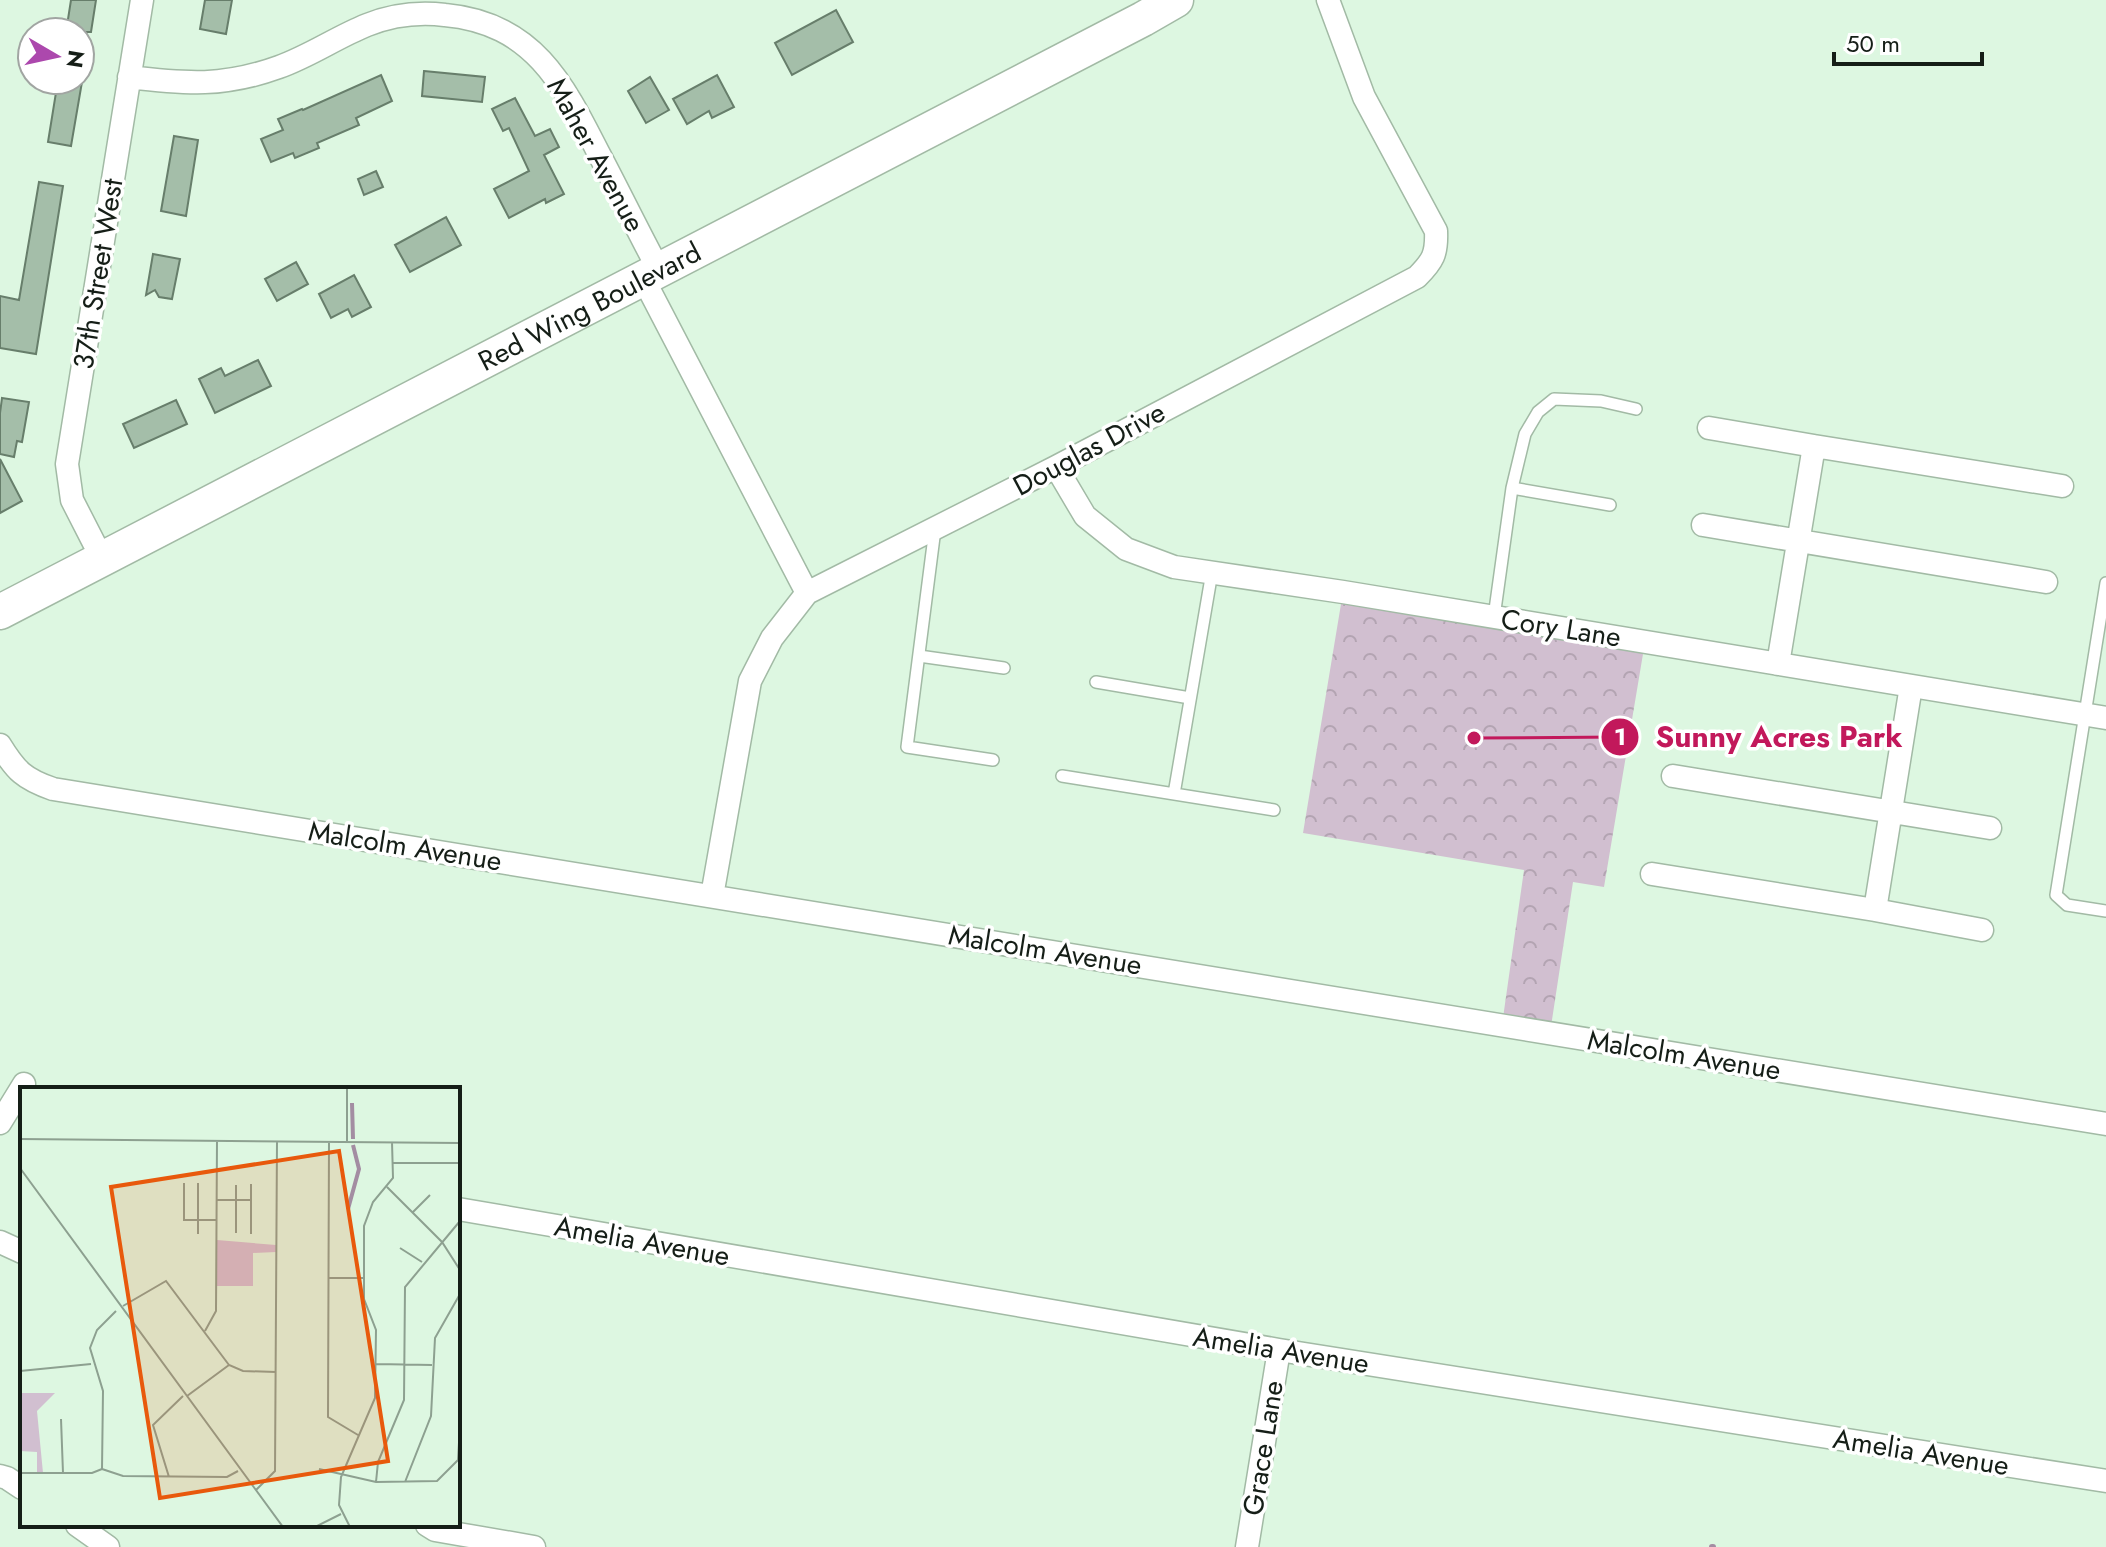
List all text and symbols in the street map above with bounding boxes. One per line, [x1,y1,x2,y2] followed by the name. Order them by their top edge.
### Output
[16,16,96,96] north arrow
[1834,16,1982,66] scale bar
[1846,26,1900,61] text: 50 m
[59,48,93,70] text: N
[537,71,655,239] street label: Maher Avenue
[63,175,133,372] street label: 37th Street West
[471,231,708,381] street label: Red Wing Boulevard
[1006,392,1172,506] street label: Douglas Drive
[1498,598,1624,658] street label: Cory Lane
[1600,710,1919,764] callout: Sunny Acres Park
[1655,715,1903,758] text: Sunny Acres Park
[1614,719,1626,754] text: 1
[305,810,505,882] street label: Malcolm Avenue
[945,914,1145,986] street label: Malcolm Avenue
[1584,1019,1784,1091] street label: Malcolm Avenue
[20,1087,460,1527] inset map
[551,1205,733,1277] street label: Amelia Avenue
[1190,1316,1372,1384] street label: Amelia Avenue
[1232,1378,1294,1518] street label: Grace Lane
[1830,1418,2012,1486] street label: Amelia Avenue

